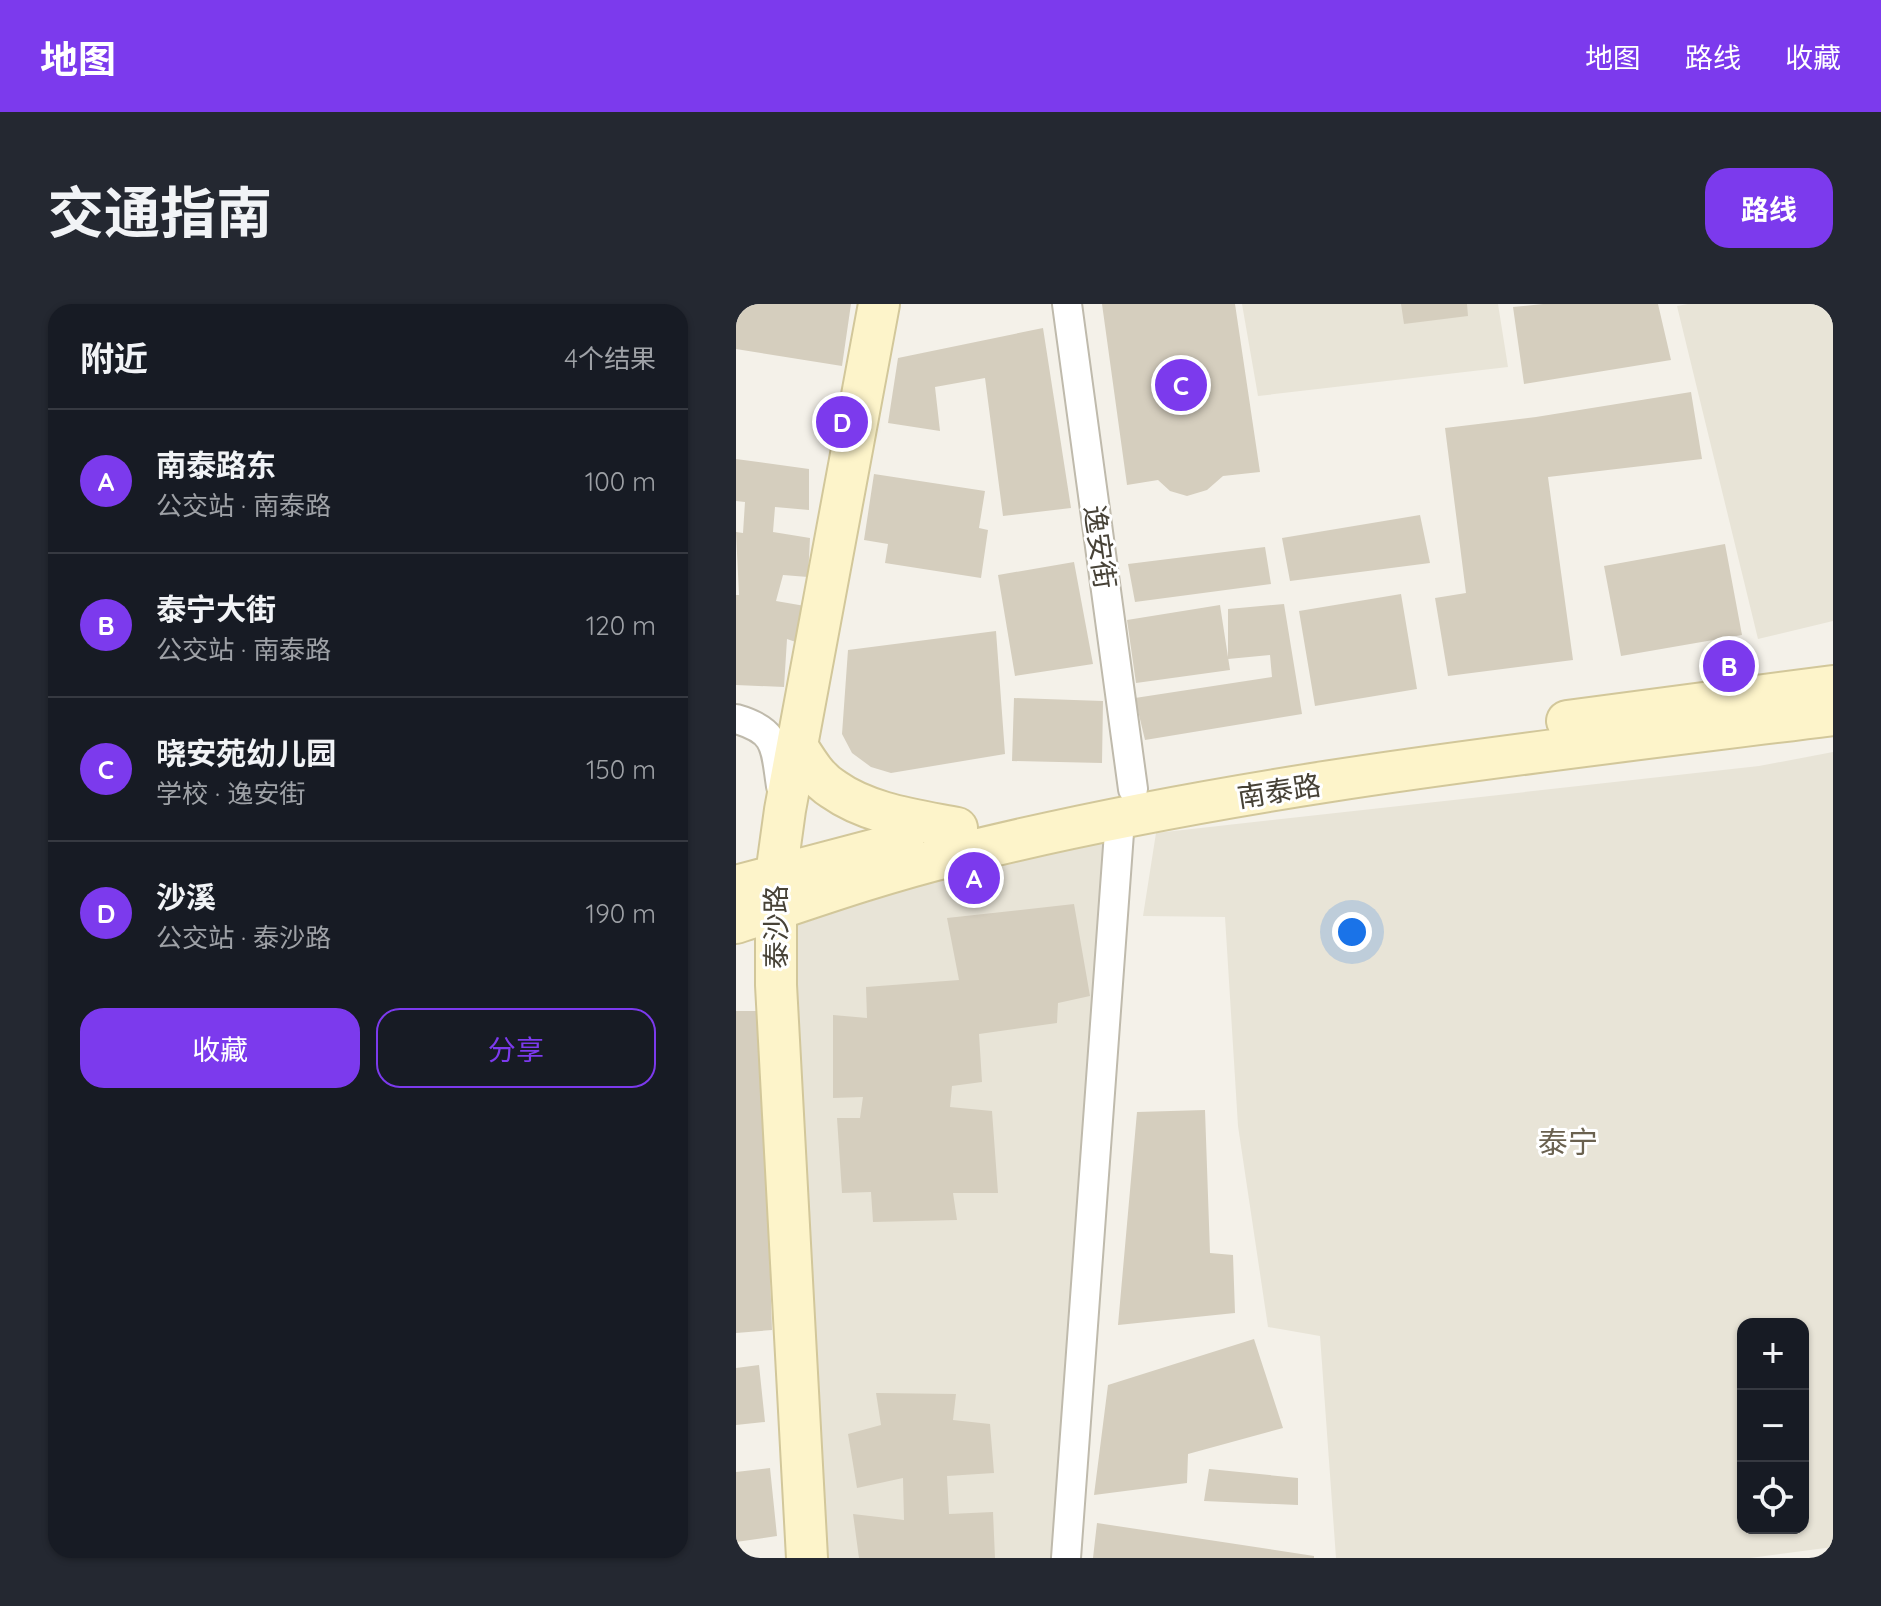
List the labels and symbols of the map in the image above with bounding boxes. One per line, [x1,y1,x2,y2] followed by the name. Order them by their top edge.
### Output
[1155,355,1207,415] pin: C
[816,392,868,452] pin: D
[1077,503,1124,591] street label: 逸安街
[1703,636,1755,696] pin: B
[1235,767,1323,814] street label: 南泰路
[948,848,1000,908] pin: A
[758,885,793,969] street label: 泰沙路
[1332,912,1372,952] your location
[1538,1123,1598,1161] district label: 泰宁

